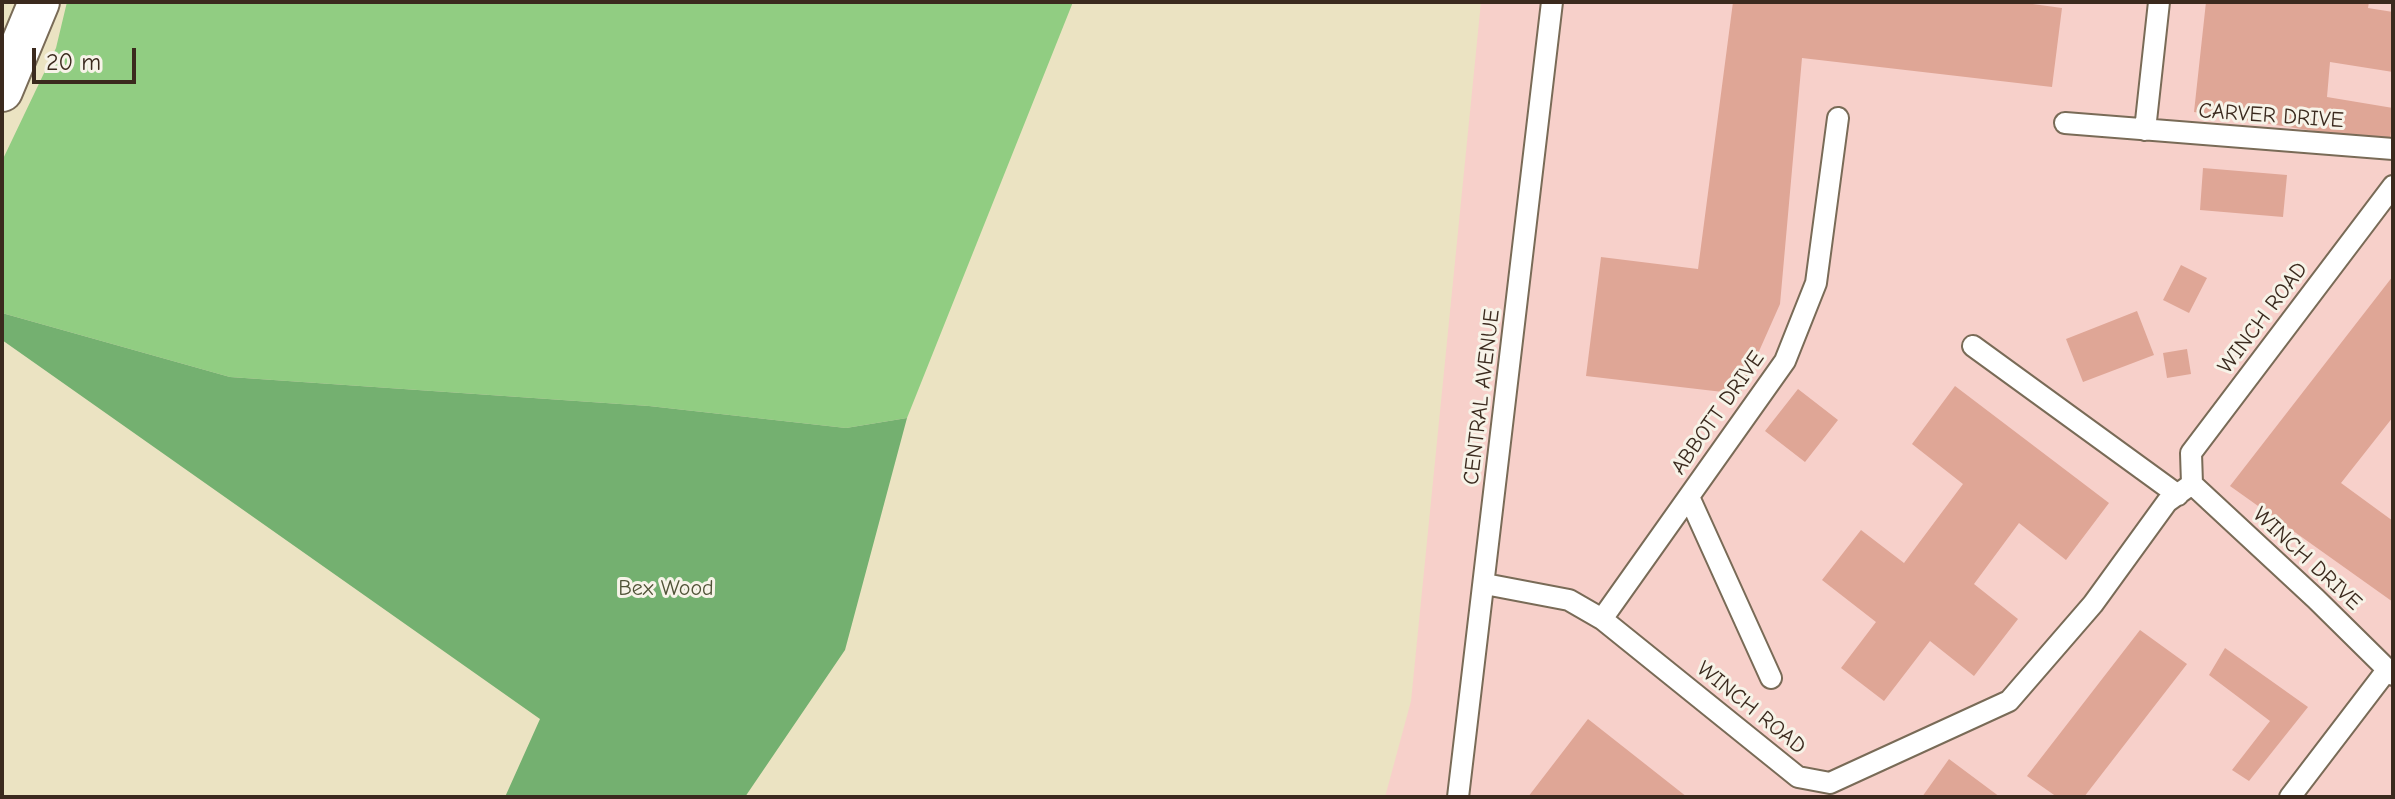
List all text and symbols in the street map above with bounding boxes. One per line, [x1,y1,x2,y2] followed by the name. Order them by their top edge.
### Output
[36,32,140,82] scale bar
[46,48,101,76] text: 20 m
[2197,98,2345,134] street label: CARVER DRIVE
[2212,257,2314,379] street label: WINCH ROAD
[1458,308,1506,486] street label: CENTRAL AVENUE
[1666,346,1770,480] street label: ABBOTT DRIVE
[2247,502,2367,616] street label: WINCH DRIVE
[618,576,714,602] park label: Bex Wood
[1691,656,1811,760] street label: WINCH ROAD

